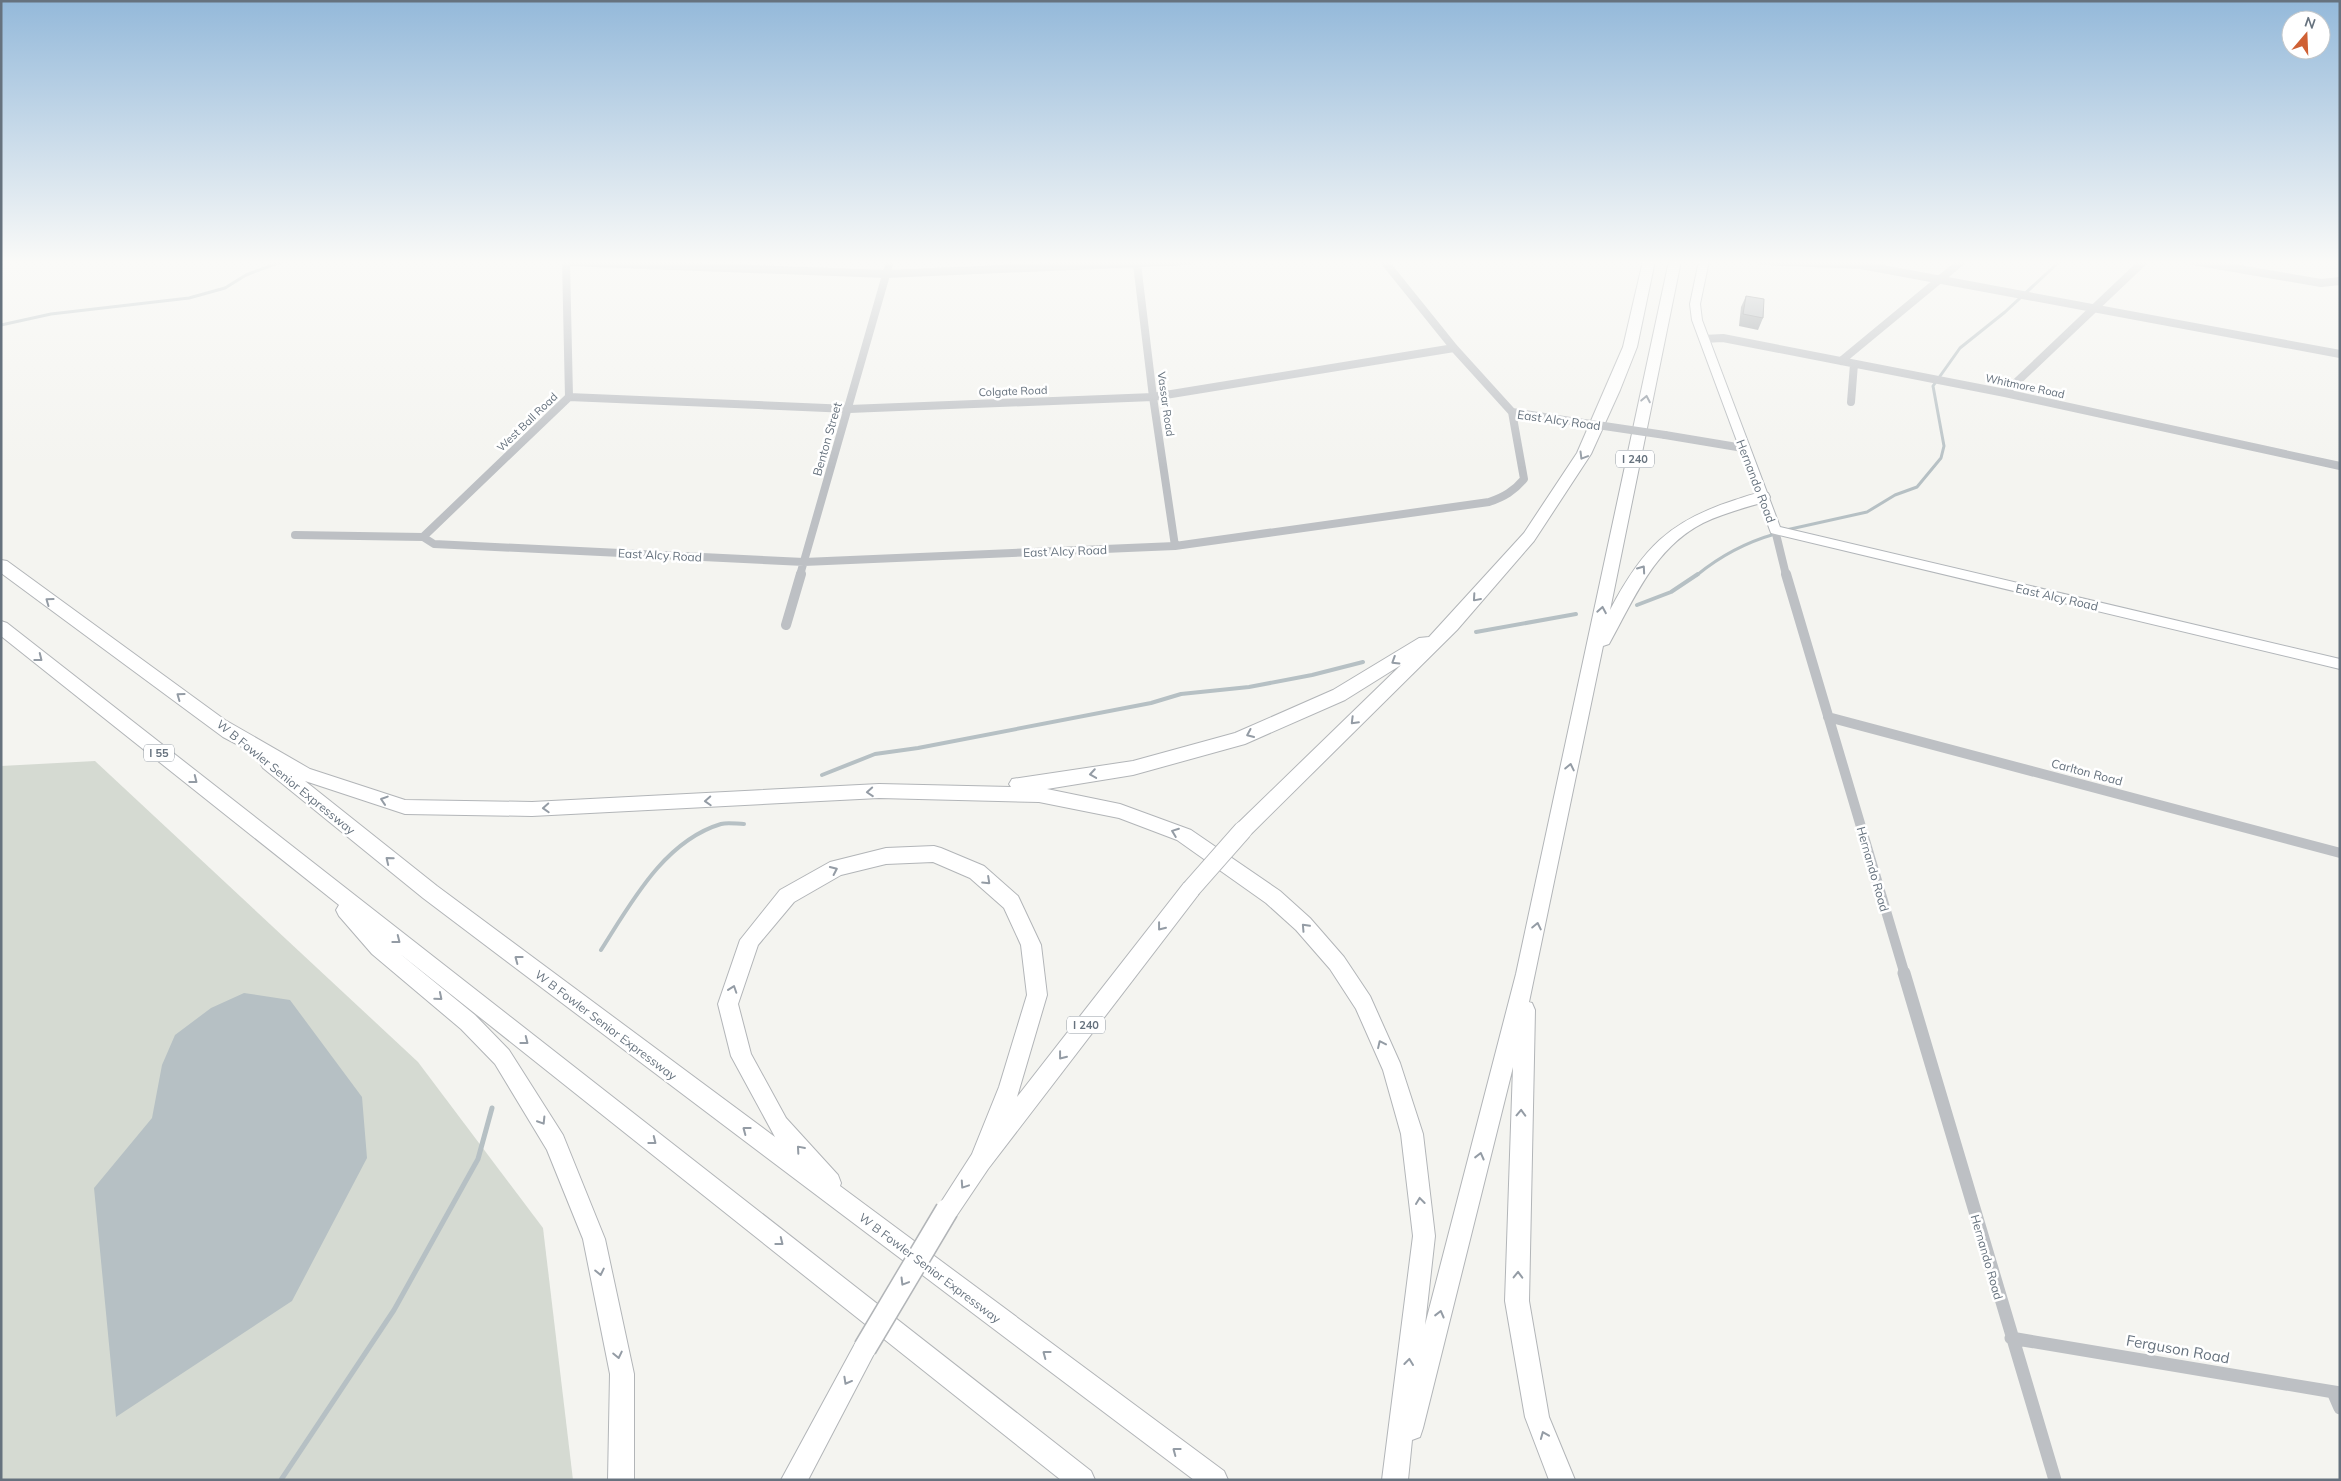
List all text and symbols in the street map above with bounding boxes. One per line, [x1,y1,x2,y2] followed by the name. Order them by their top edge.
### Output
[2281,10,2331,60] north arrow
[2302,12,2318,33] text: N
[1155,371,1177,437] street label: Vassar Road
[1984,371,2066,401] street label: Whitmore Road
[978,383,1048,399] street label: Colgate Road
[494,390,560,454] street label: West Ball Road
[1640,395,1651,404] one-way arrow
[809,400,845,478] street label: Benton Street
[1516,407,1602,433] street label: East Alcy Road
[1733,437,1779,525] street label: Hernando Road
[1579,450,1589,459] one-way arrow
[1616,450,1654,468] road number: I 240
[1023,542,1107,560] street label: East Alcy Road
[618,545,702,565] street label: East Alcy Road
[1636,565,1645,575] one-way arrow
[2014,580,2100,614] street label: East Alcy Road
[1472,592,1481,601] one-way arrow
[45,598,54,607] one-way arrow
[1597,605,1607,614] one-way arrow
[34,652,43,661] one-way arrow
[1391,654,1400,664] one-way arrow
[177,693,186,702] one-way arrow
[1351,716,1360,725] one-way arrow
[214,717,359,838] street label: W B Fowler Senior Expressway
[1246,728,1255,739] one-way arrow
[144,744,174,761] road number: I 55
[2050,755,2124,789] street label: Carlton Road
[1565,763,1575,772] one-way arrow
[1089,769,1097,779] one-way arrow
[188,775,197,783] one-way arrow
[866,786,874,797] one-way arrow
[704,795,712,806] one-way arrow
[381,796,389,806] one-way arrow
[542,803,550,814] one-way arrow
[1854,825,1892,913] street label: Hernando Road
[1171,827,1179,837] one-way arrow
[386,857,395,865] one-way arrow
[828,866,837,876] one-way arrow
[981,875,990,884] one-way arrow
[1159,921,1167,930] one-way arrow
[1531,922,1541,930] one-way arrow
[1302,923,1311,932] one-way arrow
[391,935,400,943] one-way arrow
[514,956,524,965] one-way arrow
[532,967,680,1084] street label: W B Fowler Senior Expressway
[727,985,737,994] one-way arrow
[433,992,442,1000] one-way arrow
[1067,1016,1105,1034] road number: I 240
[519,1035,528,1043] one-way arrow
[1377,1040,1388,1049] one-way arrow
[1058,1050,1067,1059] one-way arrow
[1516,1108,1527,1116] one-way arrow
[535,1116,545,1125] one-way arrow
[742,1127,752,1136] one-way arrow
[647,1136,656,1145] one-way arrow
[797,1145,806,1154] one-way arrow
[1474,1152,1485,1161] one-way arrow
[961,1179,970,1189] one-way arrow
[1415,1196,1426,1204] one-way arrow
[856,1210,1004,1327] street label: W B Fowler Senior Expressway
[1968,1213,2006,1301] street label: Hernando Road
[774,1236,783,1244] one-way arrow
[595,1268,605,1277] one-way arrow
[1513,1271,1523,1278] one-way arrow
[901,1276,911,1285] one-way arrow
[1434,1309,1445,1318] one-way arrow
[2125,1331,2231,1367] street label: Ferguson Road
[612,1351,623,1359] one-way arrow
[1043,1351,1052,1359] one-way arrow
[1403,1358,1414,1366] one-way arrow
[843,1376,853,1385] one-way arrow
[1540,1431,1550,1440] one-way arrow
[1173,1448,1182,1456] one-way arrow

